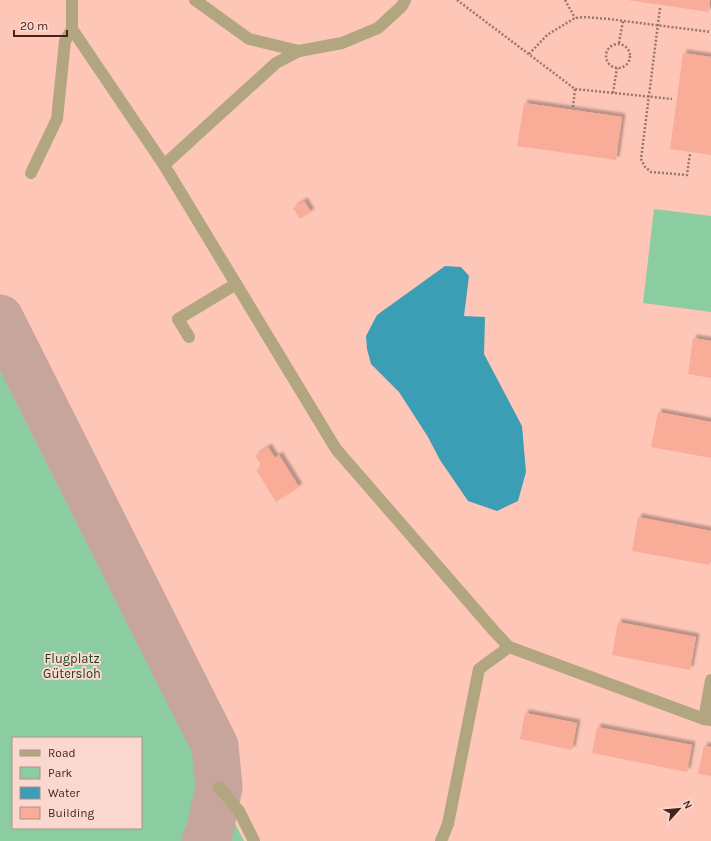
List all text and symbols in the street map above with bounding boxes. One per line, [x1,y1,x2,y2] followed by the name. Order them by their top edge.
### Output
[14,12,67,38] scale bar
[20,19,48,33] text: 20 m
[43,651,101,681] park label: Flugplatz Gütersloh
[12,737,142,829] legend
[48,746,76,760] text: Road
[48,766,73,780] text: Park
[48,786,81,800] text: Water
[659,789,699,829] north arrow
[680,798,695,811] text: N
[48,806,95,820] text: Building

